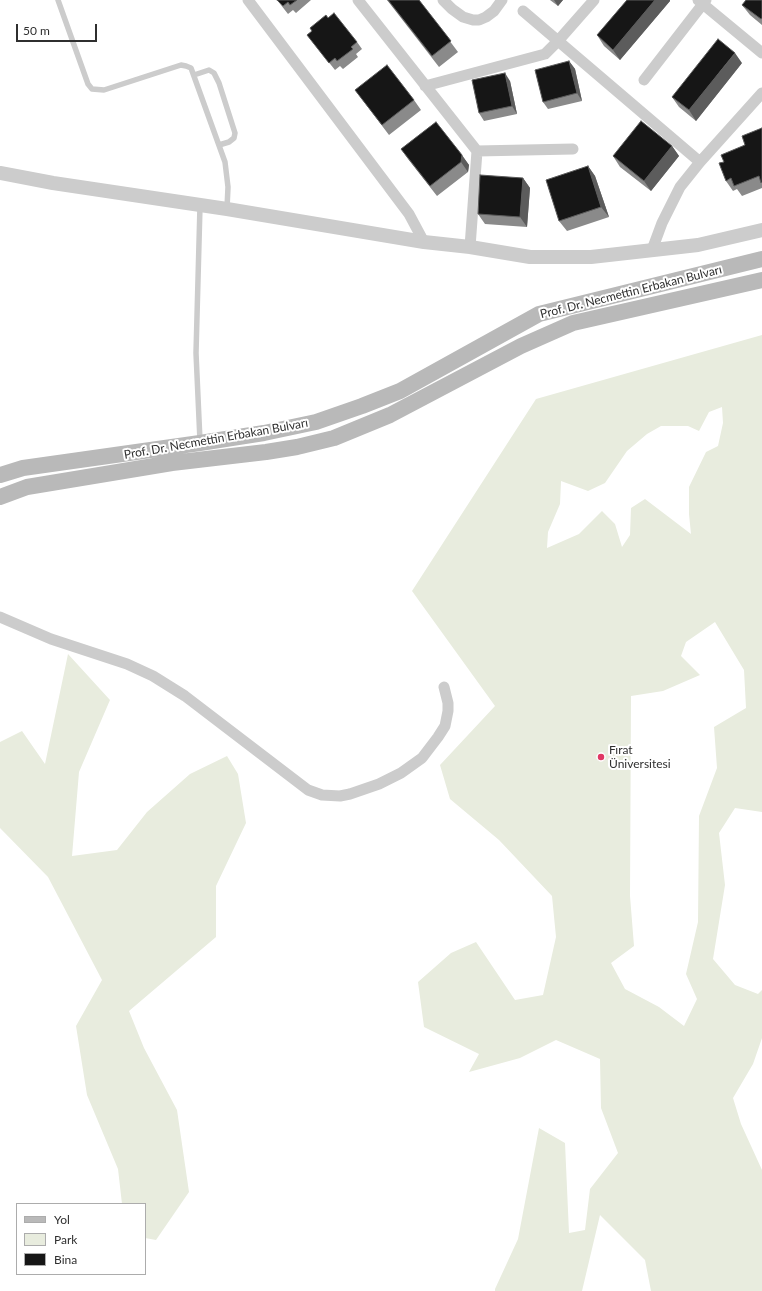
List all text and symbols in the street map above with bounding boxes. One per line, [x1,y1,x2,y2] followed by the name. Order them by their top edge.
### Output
[18,16,99,42] scale bar
[23,23,50,38] text: 50 m
[539,262,723,322] street label: Prof. Dr. Necmettin Erbakan Bulvarı
[123,416,309,462] street label: Prof. Dr. Necmettin Erbakan Bulvarı
[609,743,671,771] place label: Fırat Üniversitesi
[596,752,606,762] marker: Fırat Üniversitesi
[16,1203,146,1275] legend
[54,1212,70,1227] text: Yol
[54,1232,77,1247] text: Park
[54,1252,77,1267] text: Bina

